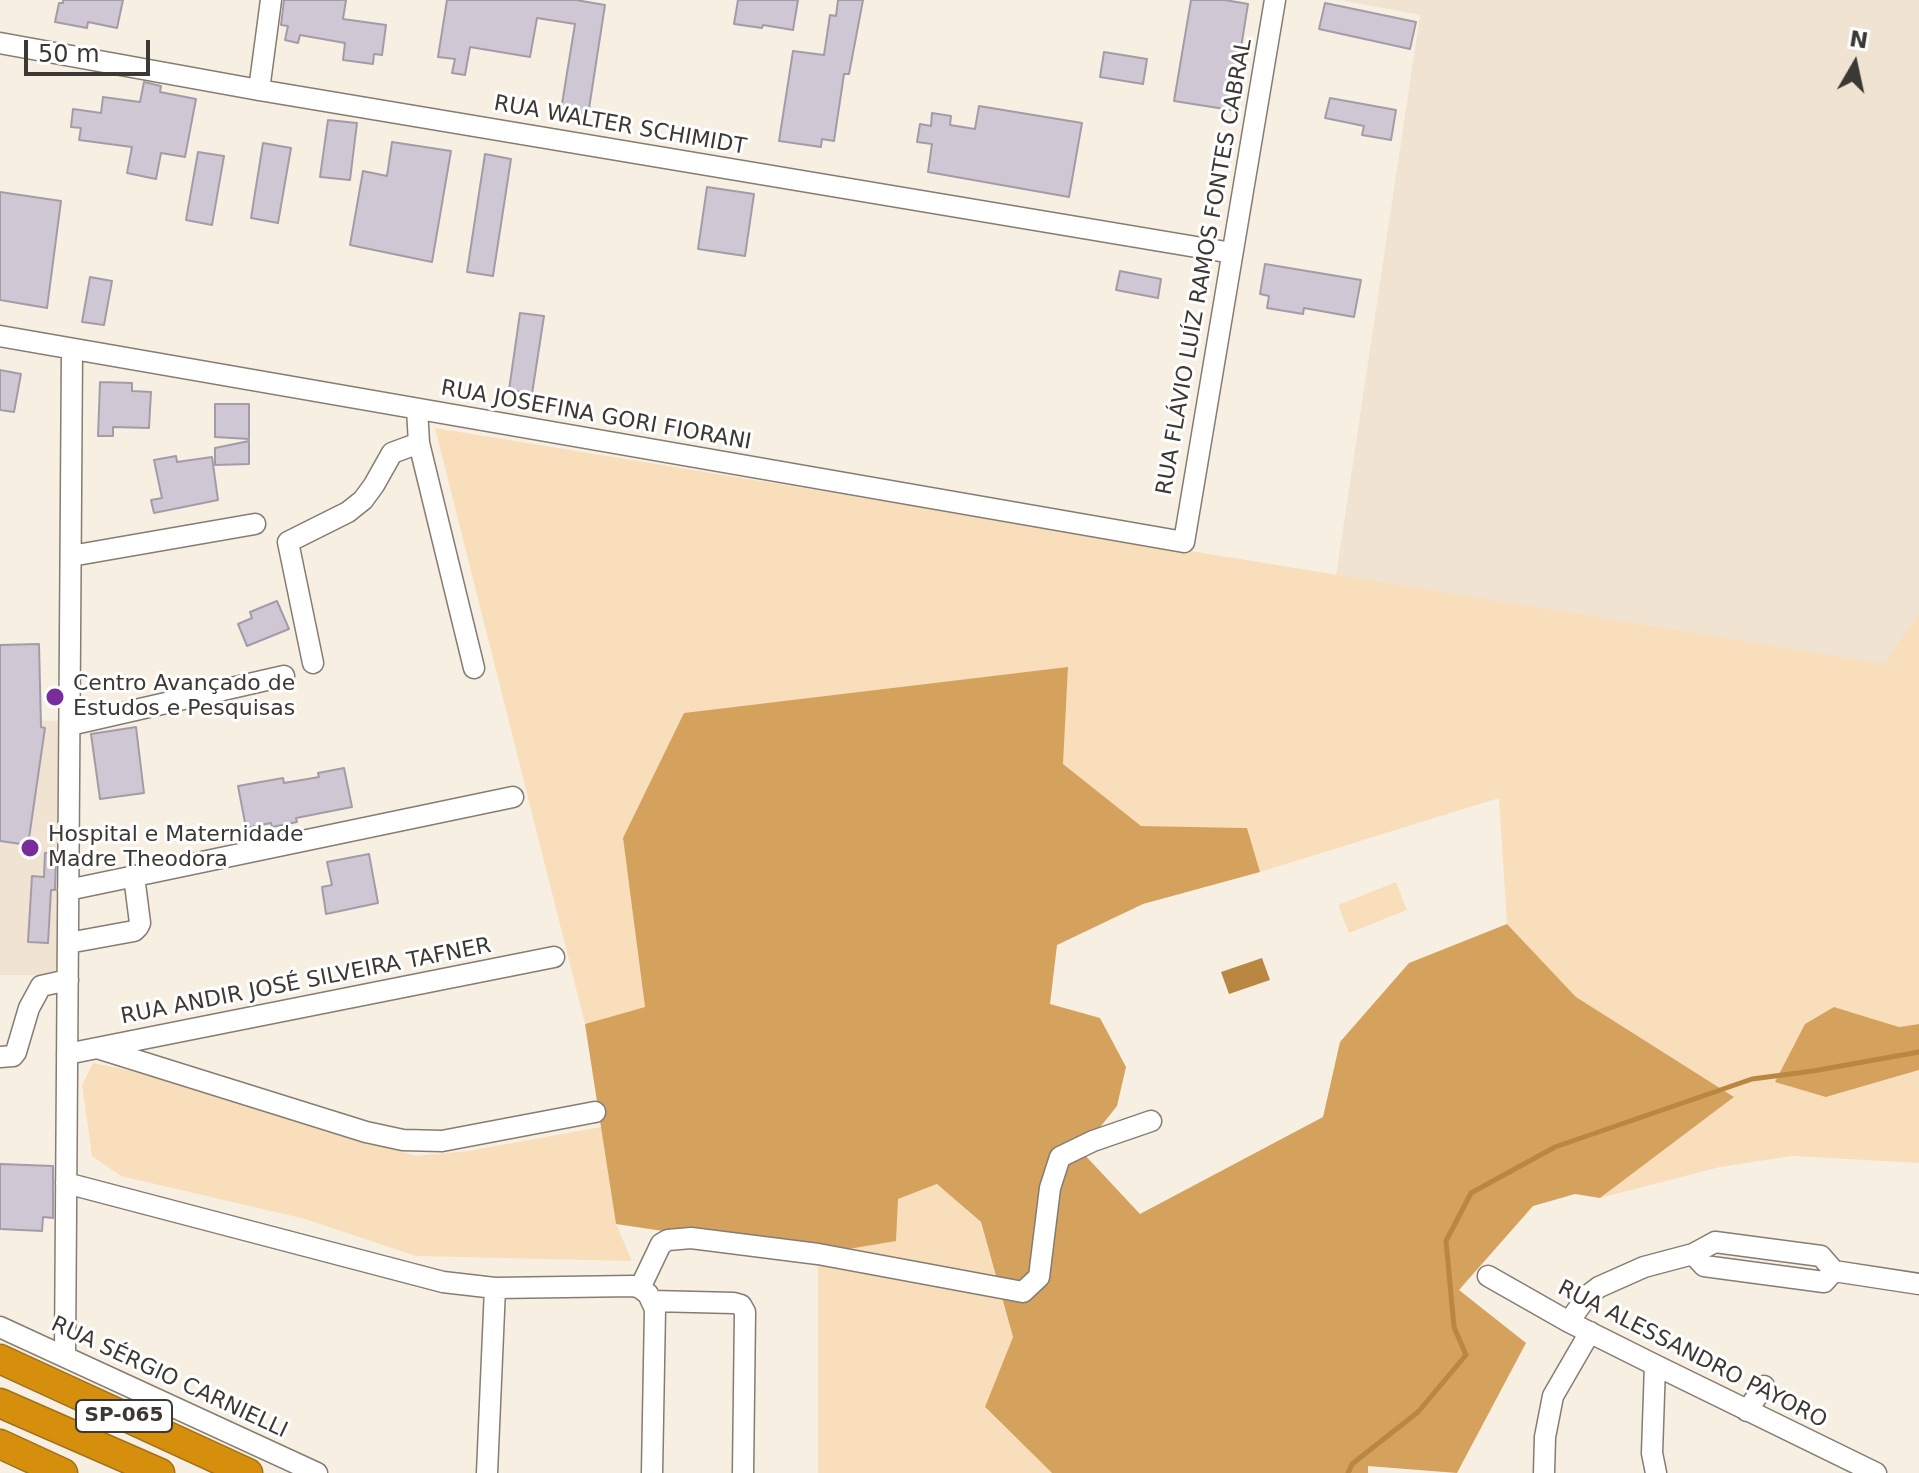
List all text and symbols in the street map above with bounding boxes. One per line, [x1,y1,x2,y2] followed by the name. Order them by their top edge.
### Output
[28,24,154,74] scale bar
[1815,24,1895,104] north arrow
[1848,26,1870,54] text: N
[1152,37,1258,497] street label: RUA FLÁVIO LUÍZ RAMOS FONTES CABRAL
[38,40,100,68] text: 50 m
[492,91,748,161] street label: RUA WALTER SCHIMIDT
[439,376,753,456] street label: RUA JOSEFINA GORI FIORANI
[73,671,295,722] place label: Centro Avançado de Estudos e Pesquisas
[44,686,66,708] marker: Centro Avançado de Estudos e Pesquisas
[48,822,304,874] place label: Hospital e Maternidade Madre Theodora
[19,837,41,859] marker: Hospital e Maternidade Madre Theodora
[119,933,493,1031] street label: RUA ANDIR JOSÉ SILVEIRA TAFNER
[1553,1276,1831,1434] street label: RUA ALESSANDRO PAYORO
[47,1312,291,1444] street label: RUA SÉRGIO CARNIELLI
[76,1400,172,1432] road number: SP-065

